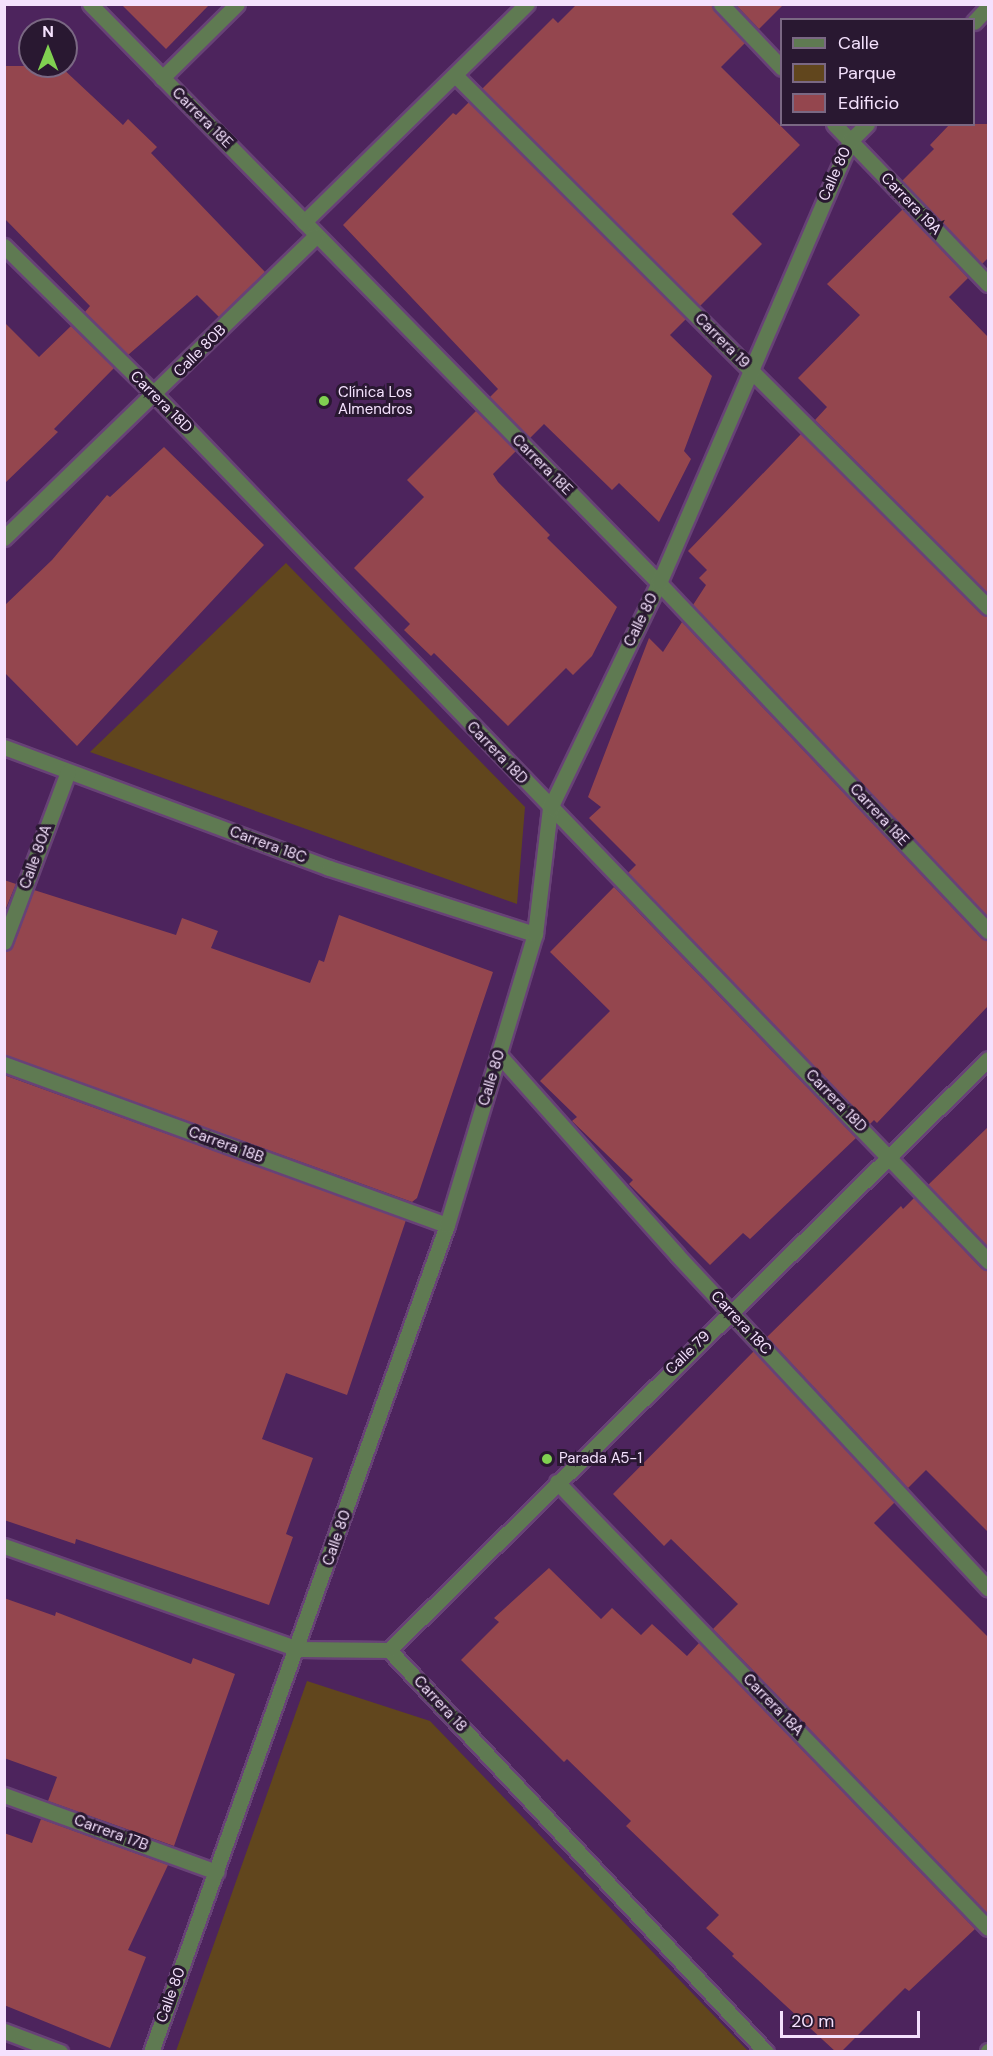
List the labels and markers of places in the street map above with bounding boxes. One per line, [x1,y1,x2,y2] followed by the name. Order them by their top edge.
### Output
[338,383,413,418] place label: Clínica Los Almendros
[315,392,333,410] marker: Clínica Los Almendros
[559,1450,642,1468] place label: Parada A5-1
[540,1452,554,1466] marker: Parada A5-1

